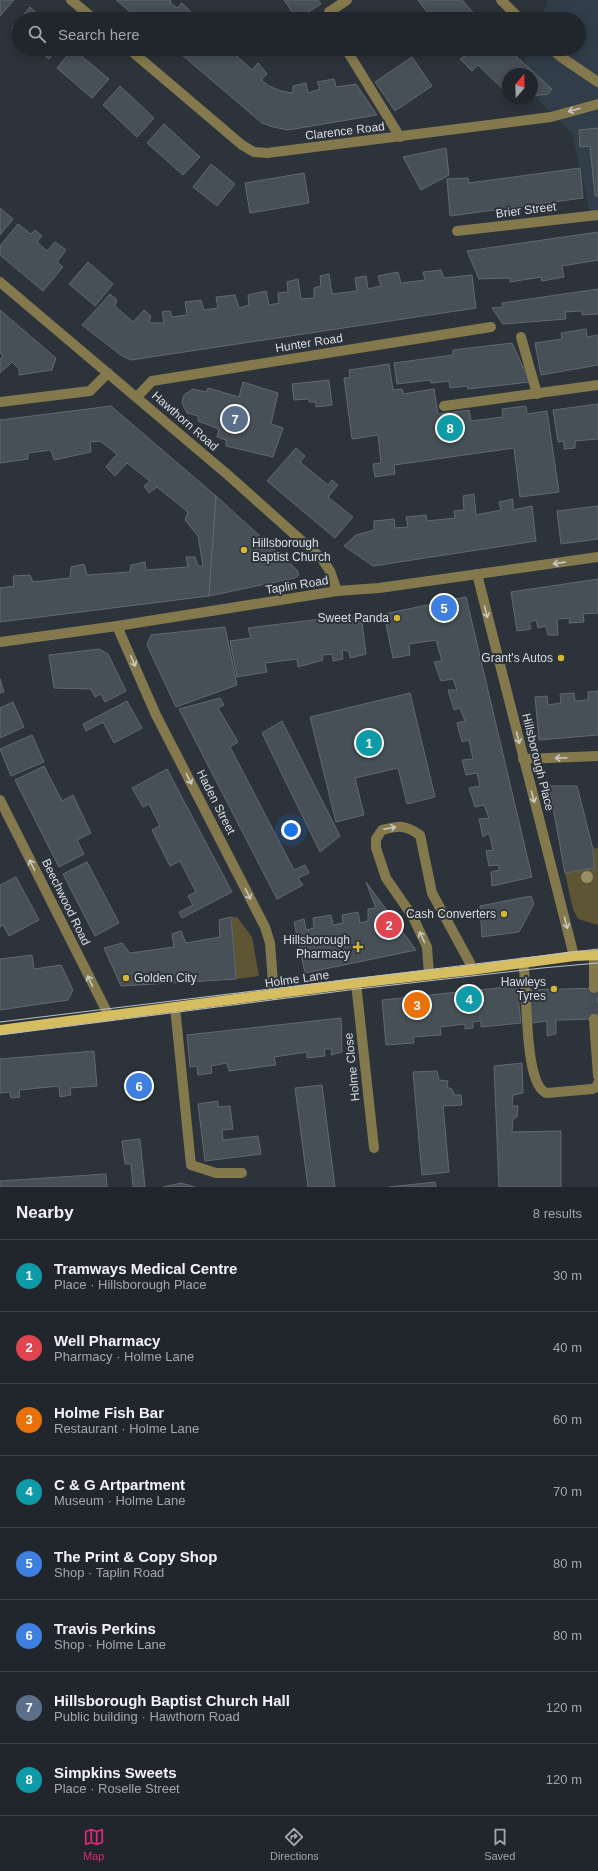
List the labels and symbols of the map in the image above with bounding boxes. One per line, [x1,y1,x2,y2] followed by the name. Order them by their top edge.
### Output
[502,68,538,104] north arrow
[568,107,581,115] one-way arrow
[304,119,386,143] street label: Clarence Road
[495,199,558,221] street label: Brier Street
[274,331,344,355] street label: Hunter Road
[149,388,221,454] street label: Hawthorn Road
[222,404,248,434] pin: 7
[437,413,463,443] pin: 8
[252,536,331,564] place label: Hillsborough Baptist Church
[239,545,249,555] marker: Hillsborough Baptist Church
[553,559,566,567] one-way arrow
[265,573,329,597] street label: Taplin Road
[431,593,457,623] pin: 5
[483,605,491,618] one-way arrow
[318,611,389,625] place label: Sweet Panda
[392,613,402,623] marker: Sweet Panda
[481,651,553,665] place label: Grant's Autos
[556,653,566,663] marker: Grant's Autos
[129,655,137,667] one-way arrow
[519,712,557,813] street label: Hillsborough Place
[356,728,382,758] pin: 1
[515,731,522,744] one-way arrow
[555,754,568,761] one-way arrow
[194,767,239,837] street label: Haden Street
[186,772,193,784] one-way arrow
[530,790,537,803] one-way arrow
[281,820,301,840] your location
[384,823,397,831] one-way arrow
[39,856,93,948] street label: Beechwood Road
[28,859,36,871] one-way arrow
[245,888,253,900] one-way arrow
[406,907,496,921] place label: Cash Converters
[499,909,509,919] marker: Cash Converters
[376,910,402,940] pin: 2
[563,916,571,929] one-way arrow
[418,931,425,943] one-way arrow
[283,933,350,961] place label: Hillsborough Pharmacy
[353,942,363,952] marker: Hillsborough Pharmacy
[264,968,330,990] street label: Holme Lane
[134,971,197,985] place label: Golden City
[121,973,131,983] marker: Golden City
[501,975,546,1003] place label: Hawleys Tyres
[86,976,94,988] one-way arrow
[456,984,482,1014] pin: 4
[549,984,559,994] marker: Hawleys Tyres
[404,990,430,1020] pin: 3
[341,1032,363,1102] street label: Holme Close
[126,1071,152,1101] pin: 6

